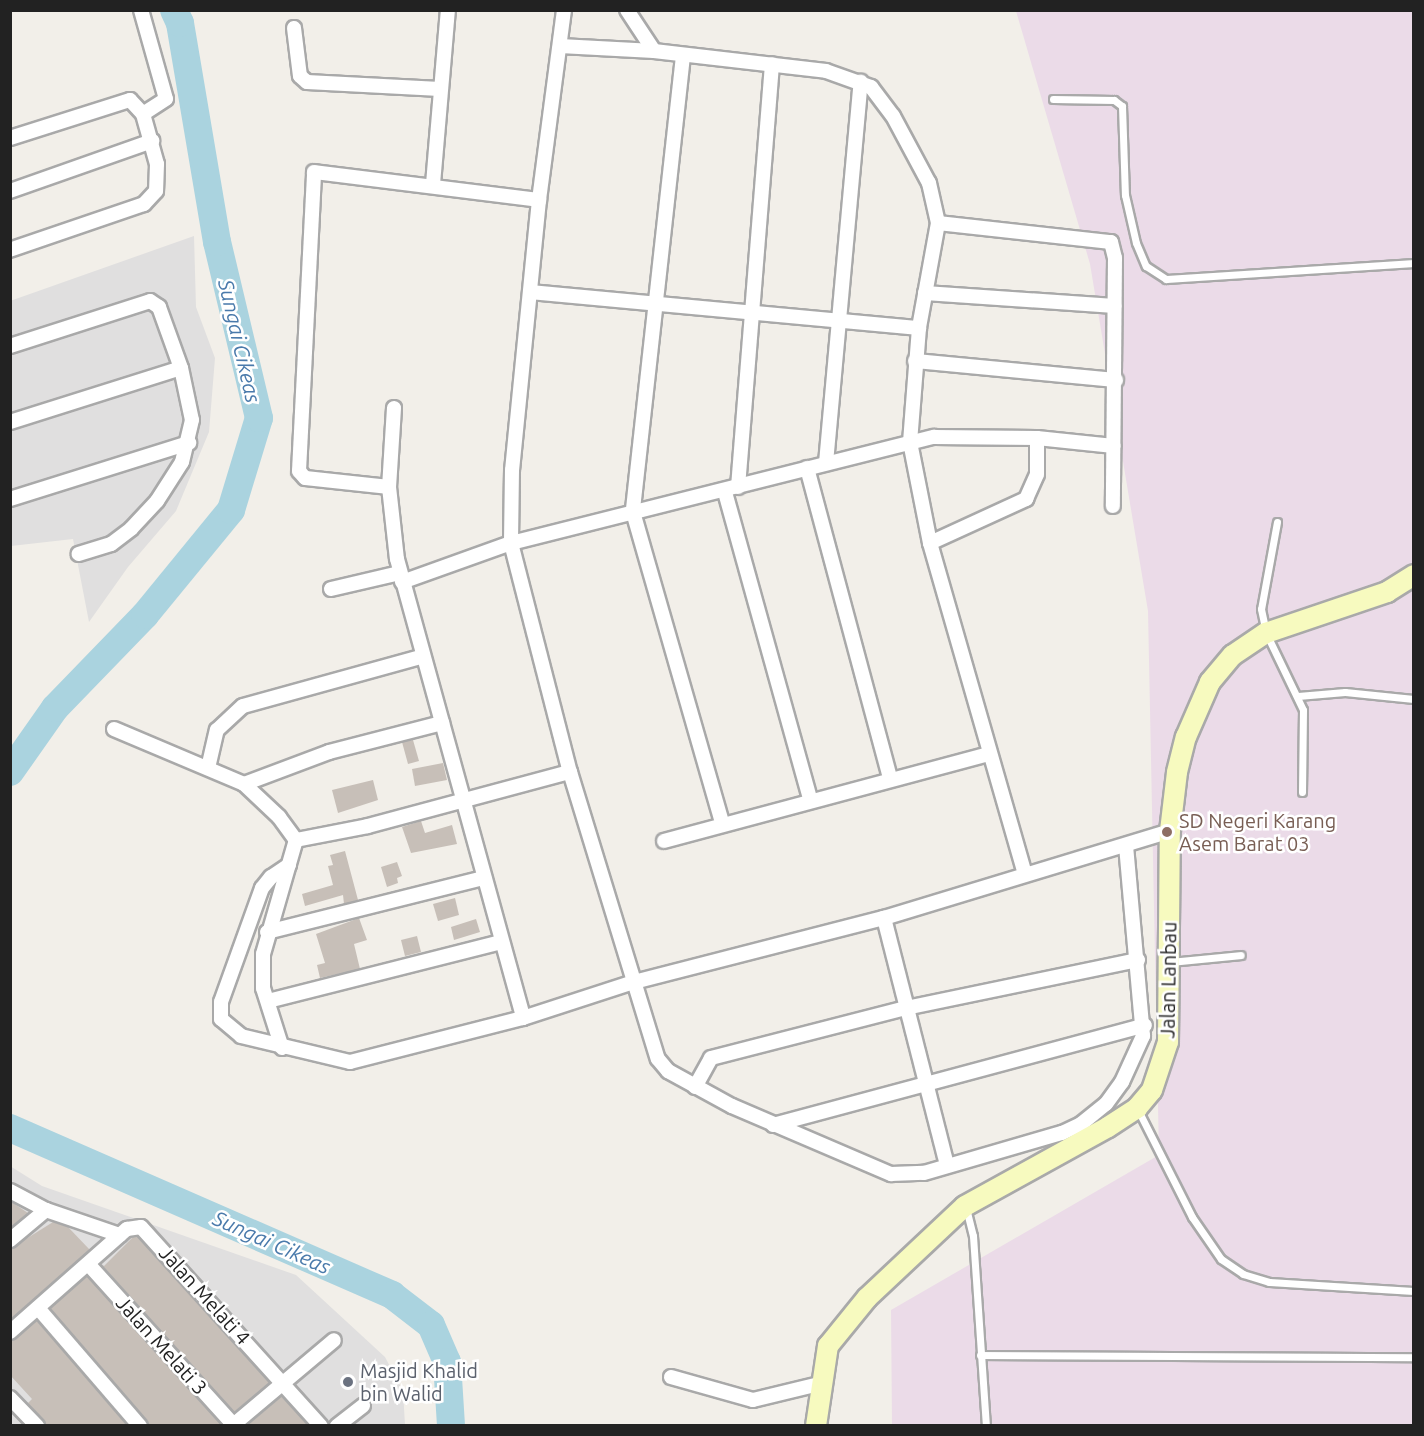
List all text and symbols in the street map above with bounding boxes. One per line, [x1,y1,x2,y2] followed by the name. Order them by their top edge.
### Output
[214,277,266,405] water label: Sungai Cikeas
[1179,808,1336,855] place label: SD Negeri Karang Asem Barat 03
[1160,825,1174,839] marker: SD Negeri Karang Asem Barat 03
[1155,921,1181,1039] street label: Jalan Lanbau
[209,1205,335,1279] water label: Sungai Cikeas
[155,1241,255,1349] street label: Jalan Melati 4
[112,1291,212,1399] street label: Jalan Melati 3
[360,1358,478,1405] place label: Masjid Khalid bin Walid
[341,1375,355,1389] marker: Masjid Khalid bin Walid

